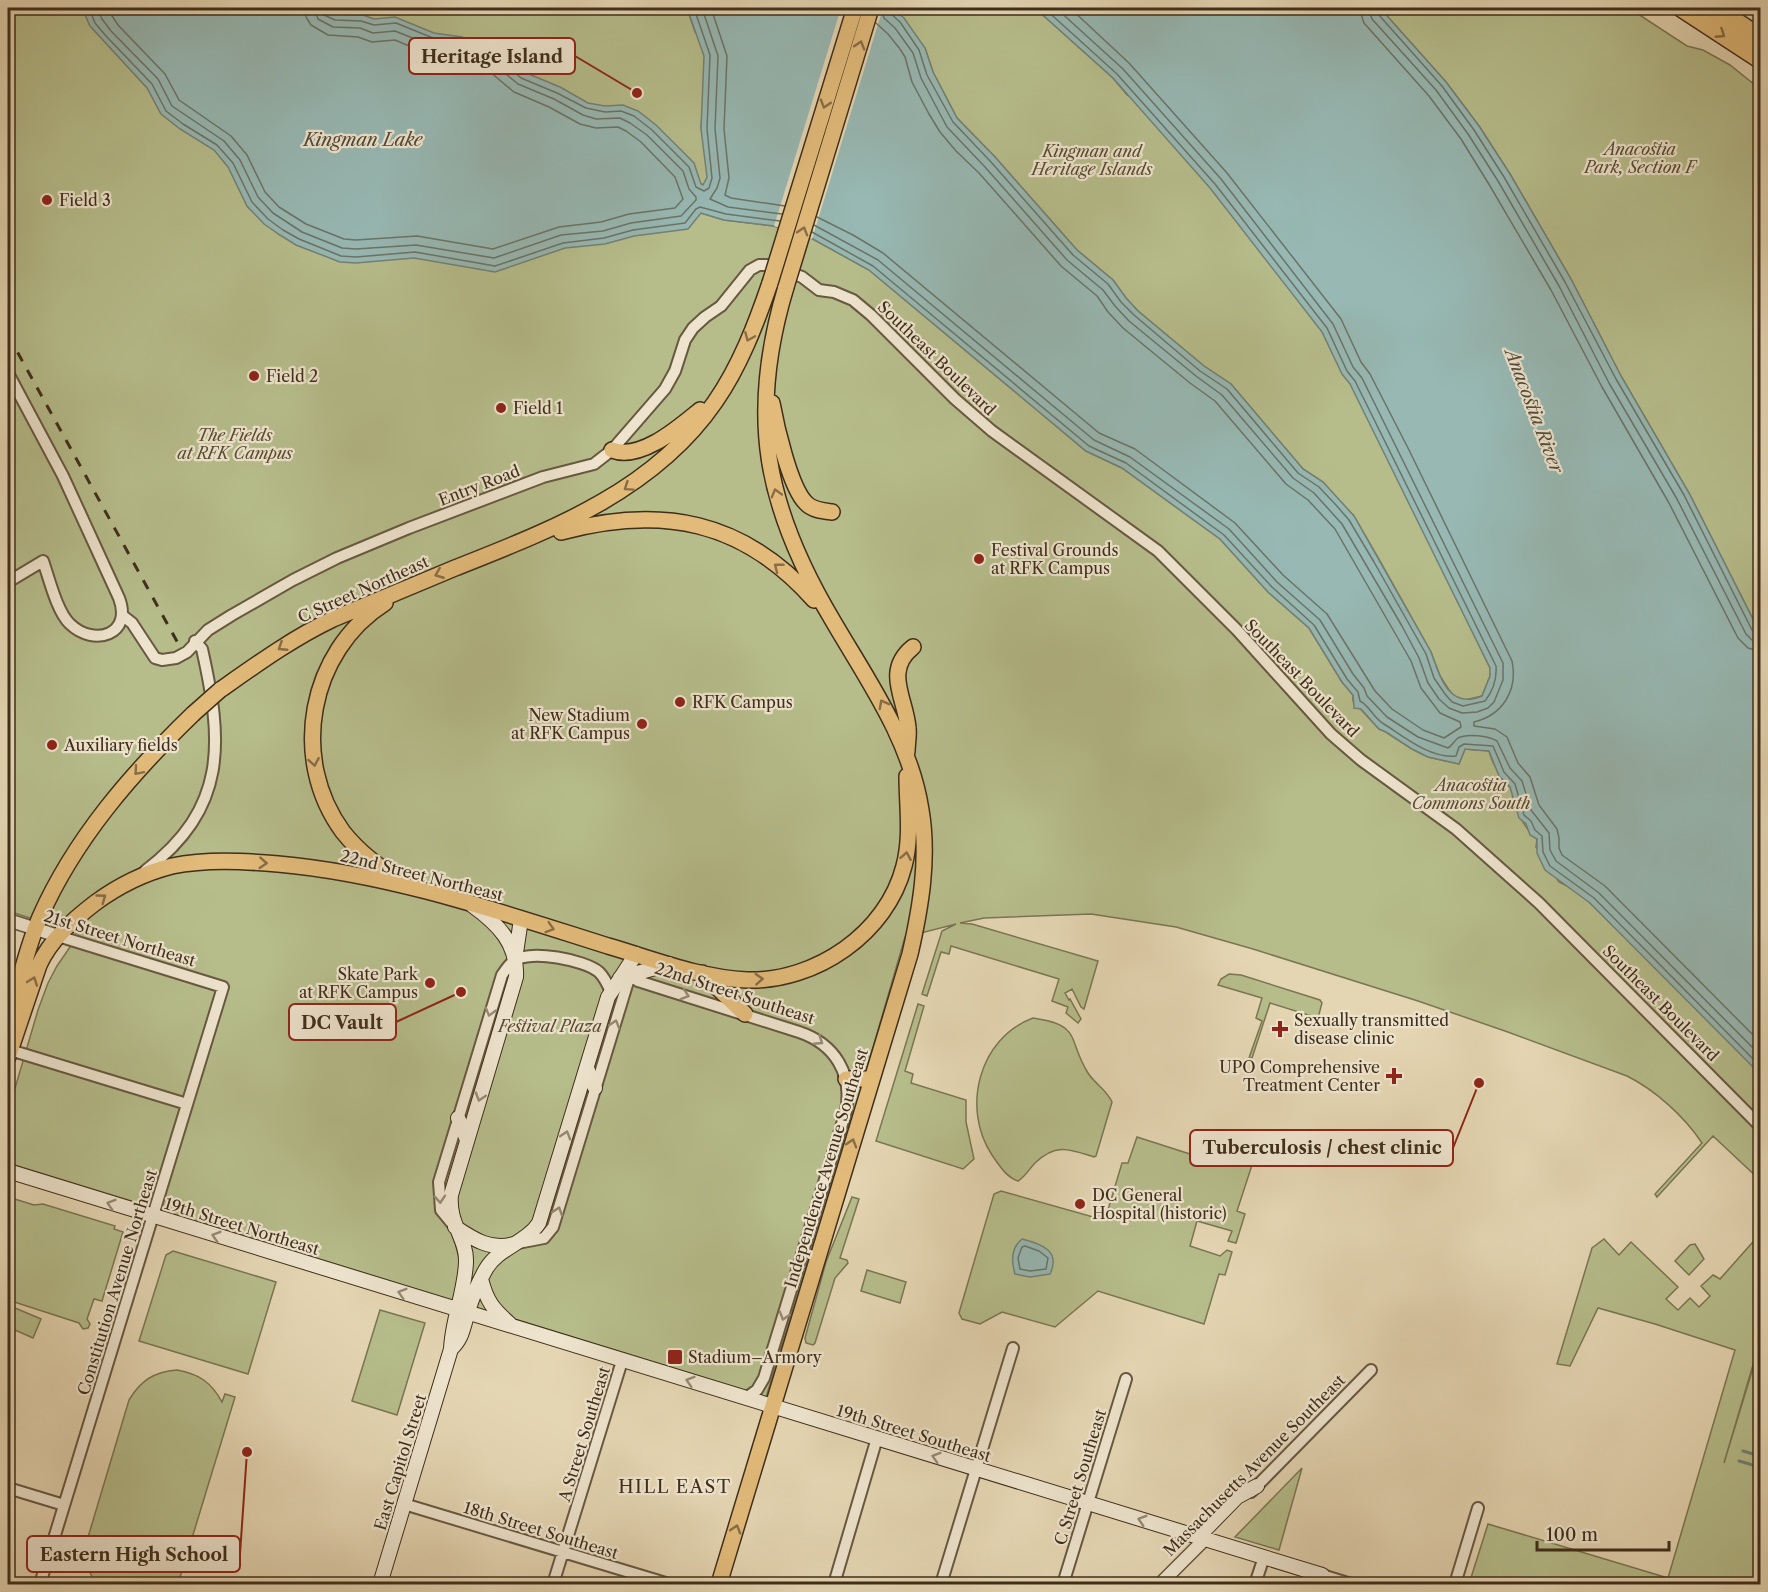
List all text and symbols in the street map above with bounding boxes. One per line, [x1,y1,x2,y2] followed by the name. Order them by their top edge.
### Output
[1715,26,1725,38] one-way arrow
[409,38,575,74] callout: Heritage Island
[853,40,865,51] one-way arrow
[421,46,563,68] text: Heritage Island
[820,98,832,109] one-way arrow
[301,129,424,151] water label: Kingman Lake
[1582,139,1698,177] park label: Anacostia Park, Section F
[1030,141,1152,179] park label: Kingman and Heritage Islands
[59,190,111,210] place label: Field 3
[40,193,54,207] marker: Field 3
[796,226,808,237] one-way arrow
[874,297,1000,420] street label: Southeast Boulevard
[744,331,756,342] one-way arrow
[1499,343,1568,478] water label: Anacostia River
[266,366,318,386] place label: Field 2
[247,369,261,383] marker: Field 2
[513,398,563,418] place label: Field 1
[494,401,508,415] marker: Field 1
[177,425,293,463] park label: The Fields at RFK Campus
[435,460,523,510] street label: Entry Road
[624,480,635,491] one-way arrow
[771,488,783,499] one-way arrow
[991,540,1118,578] place label: Festival Grounds at RFK Campus
[294,551,432,627] street label: C Street Northeast
[972,552,986,566] marker: Festival Grounds at RFK Campus
[773,563,784,574] one-way arrow
[434,567,445,580] one-way arrow
[1241,615,1364,741] street label: Southeast Boulevard
[277,640,288,651] one-way arrow
[692,692,793,712] place label: RFK Campus
[673,695,687,709] marker: RFK Campus
[878,699,890,710] one-way arrow
[511,705,630,743] place label: New Stadium at RFK Campus
[635,717,649,731] marker: New Stadium at RFK Campus
[63,735,178,755] place label: Auxiliary fields
[45,738,59,752] marker: Auxiliary fields
[308,758,320,767] one-way arrow
[134,764,145,775] one-way arrow
[1412,775,1530,813] park label: Anacostia Commons South
[339,845,506,905] street label: 22nd Street Northeast
[899,851,912,861] one-way arrow
[258,856,267,869] one-way arrow
[96,894,107,905] one-way arrow
[42,905,198,971] street label: 21st Street Northeast
[544,921,555,933] one-way arrow
[1599,941,1724,1066] street label: Southeast Boulevard
[653,958,818,1028] street label: 22nd Street Southeast
[299,964,419,1002] place label: Skate Park at RFK Campus
[755,973,764,986] one-way arrow
[26,976,39,987] one-way arrow
[423,976,437,990] marker: Skate Park at RFK Campus
[679,988,690,1001] one-way arrow
[289,1004,396,1040] callout: DC Vault
[485,1006,497,1017] one-way arrow
[1294,1010,1449,1048] place label: Sexually transmitted disease clinic
[301,1012,384,1034] text: DC Vault
[496,1016,602,1036] park label: Festival Plaza
[608,1019,620,1030] one-way arrow
[1271,1020,1289,1038] marker: Sexually transmitted disease clinic
[813,1034,823,1046] one-way arrow
[780,1046,872,1290] street label: Independence Avenue Southeast
[1219,1057,1380,1095] place label: UPO Comprehensive Treatment Center
[1385,1067,1403,1085] marker: UPO Comprehensive Treatment Center
[475,1091,487,1102] one-way arrow
[559,1130,571,1141] one-way arrow
[1190,1130,1453,1166] callout: Tuberculosis / chest clinic
[1202,1137,1442,1159] text: Tuberculosis / chest clinic
[845,1138,857,1149] one-way arrow
[73,1166,161,1397] street label: Constitution Avenue Northeast
[1092,1185,1227,1223] place label: DC General Hospital (historic)
[162,1193,322,1259] street label: 19th Street Northeast
[433,1195,446,1204] one-way arrow
[1073,1197,1087,1211] marker: DC General Hospital (historic)
[106,1199,117,1211] one-way arrow
[551,1206,563,1217] one-way arrow
[211,1231,222,1243] one-way arrow
[397,1288,408,1300] one-way arrow
[779,1310,791,1321] one-way arrow
[688,1347,823,1367] place label: Stadium–Armory
[666,1348,684,1366] marker: Stadium–Armory
[554,1364,614,1505] street label: A Street Southeast
[1159,1370,1349,1560] street label: Massachusetts Avenue Southeast
[685,1376,696,1389] one-way arrow
[370,1391,430,1533] street label: East Capitol Street
[834,1400,994,1466] street label: 19th Street Southeast
[1050,1406,1110,1547] street label: C Street Southeast
[931,1451,942,1464] one-way arrow
[618,1476,732,1498] district label: HILL EAST
[461,1497,621,1563] street label: 18th Street Southeast
[1537,1514,1669,1552] scale bar
[1137,1515,1148,1527] one-way arrow
[729,1524,741,1535] one-way arrow
[1546,1524,1598,1546] text: 100 m
[27,1536,240,1572] callout: Eastern High School
[40,1544,228,1566] text: Eastern High School

